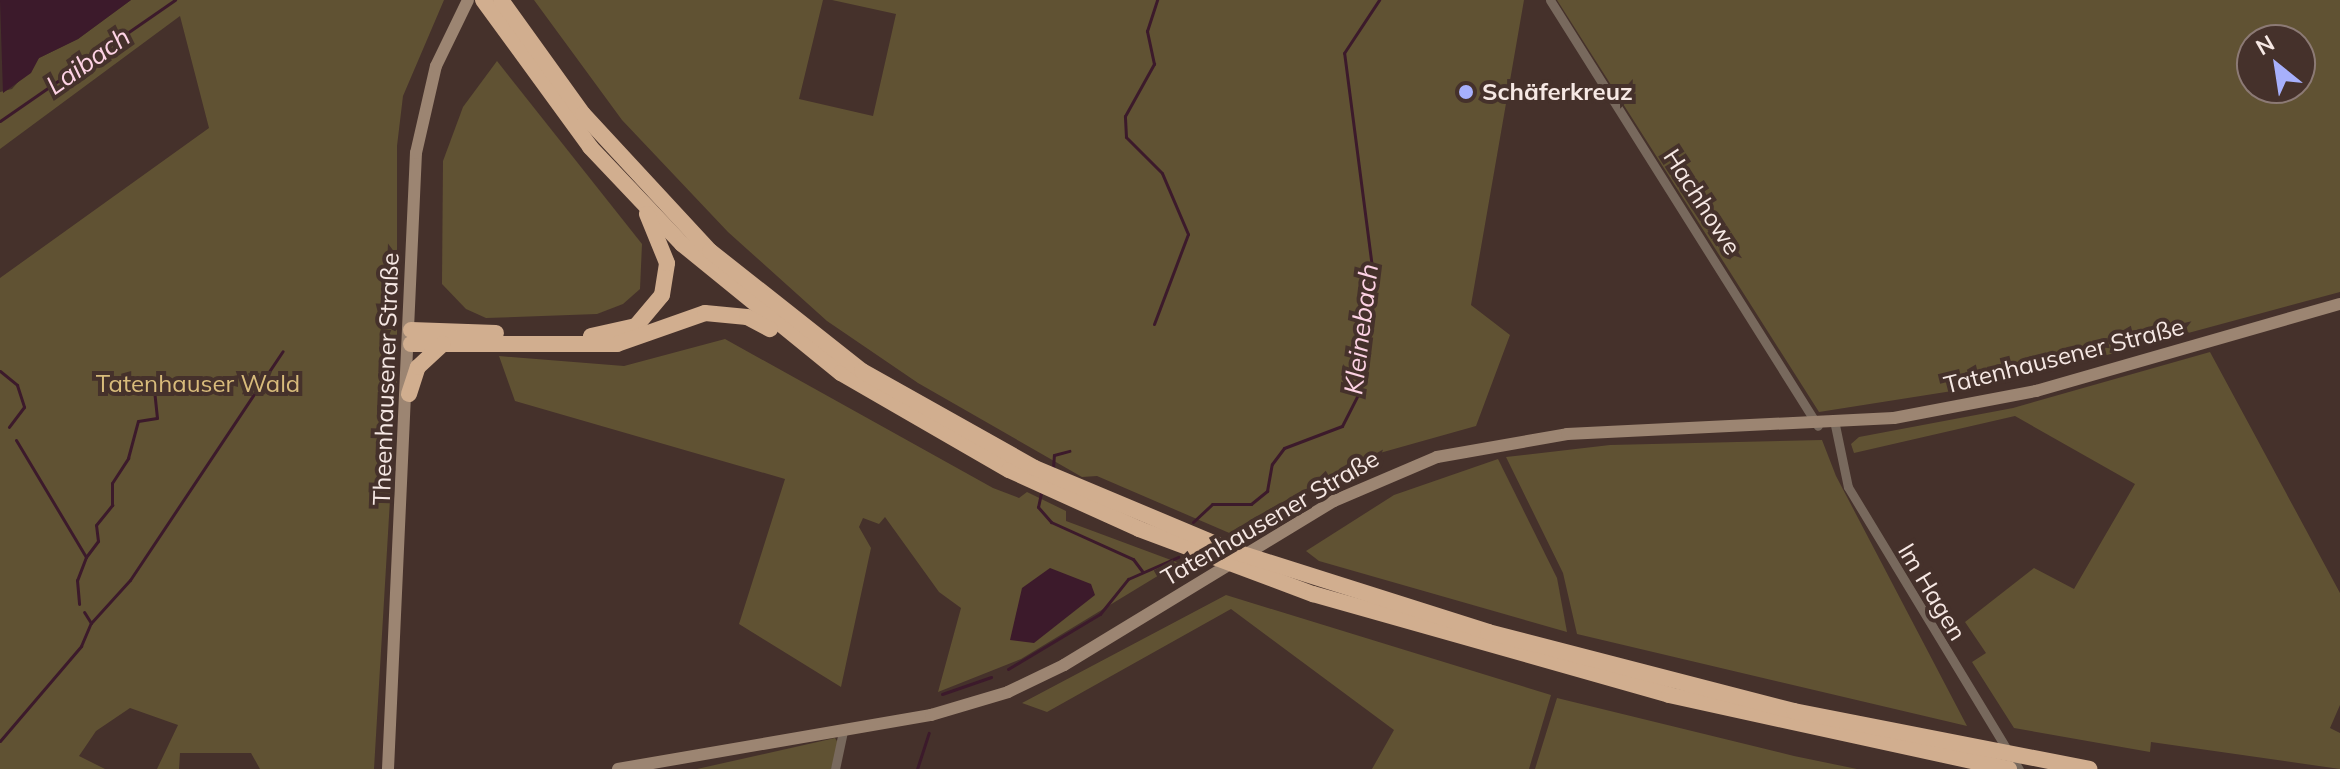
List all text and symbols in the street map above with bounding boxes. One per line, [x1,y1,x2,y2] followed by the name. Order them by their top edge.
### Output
[40,21,136,101] water label: Laibach
[2236,24,2316,104] north arrow
[2251,29,2279,61] text: N
[1482,78,1633,106] place label: Schäferkreuz
[1457,83,1475,101] marker: Schäferkreuz
[1657,144,1747,260] street label: Hachhowe
[367,252,405,506] street label: Theenhausener Straße
[1337,262,1385,396] water label: Kleinebach
[1941,312,2187,400] street label: Tatenhausener Straße
[96,370,300,398] park label: Tatenhauser Wald
[1156,444,1384,592] street label: Tatenhausener Straße
[1892,538,1972,646] street label: Im Hagen

